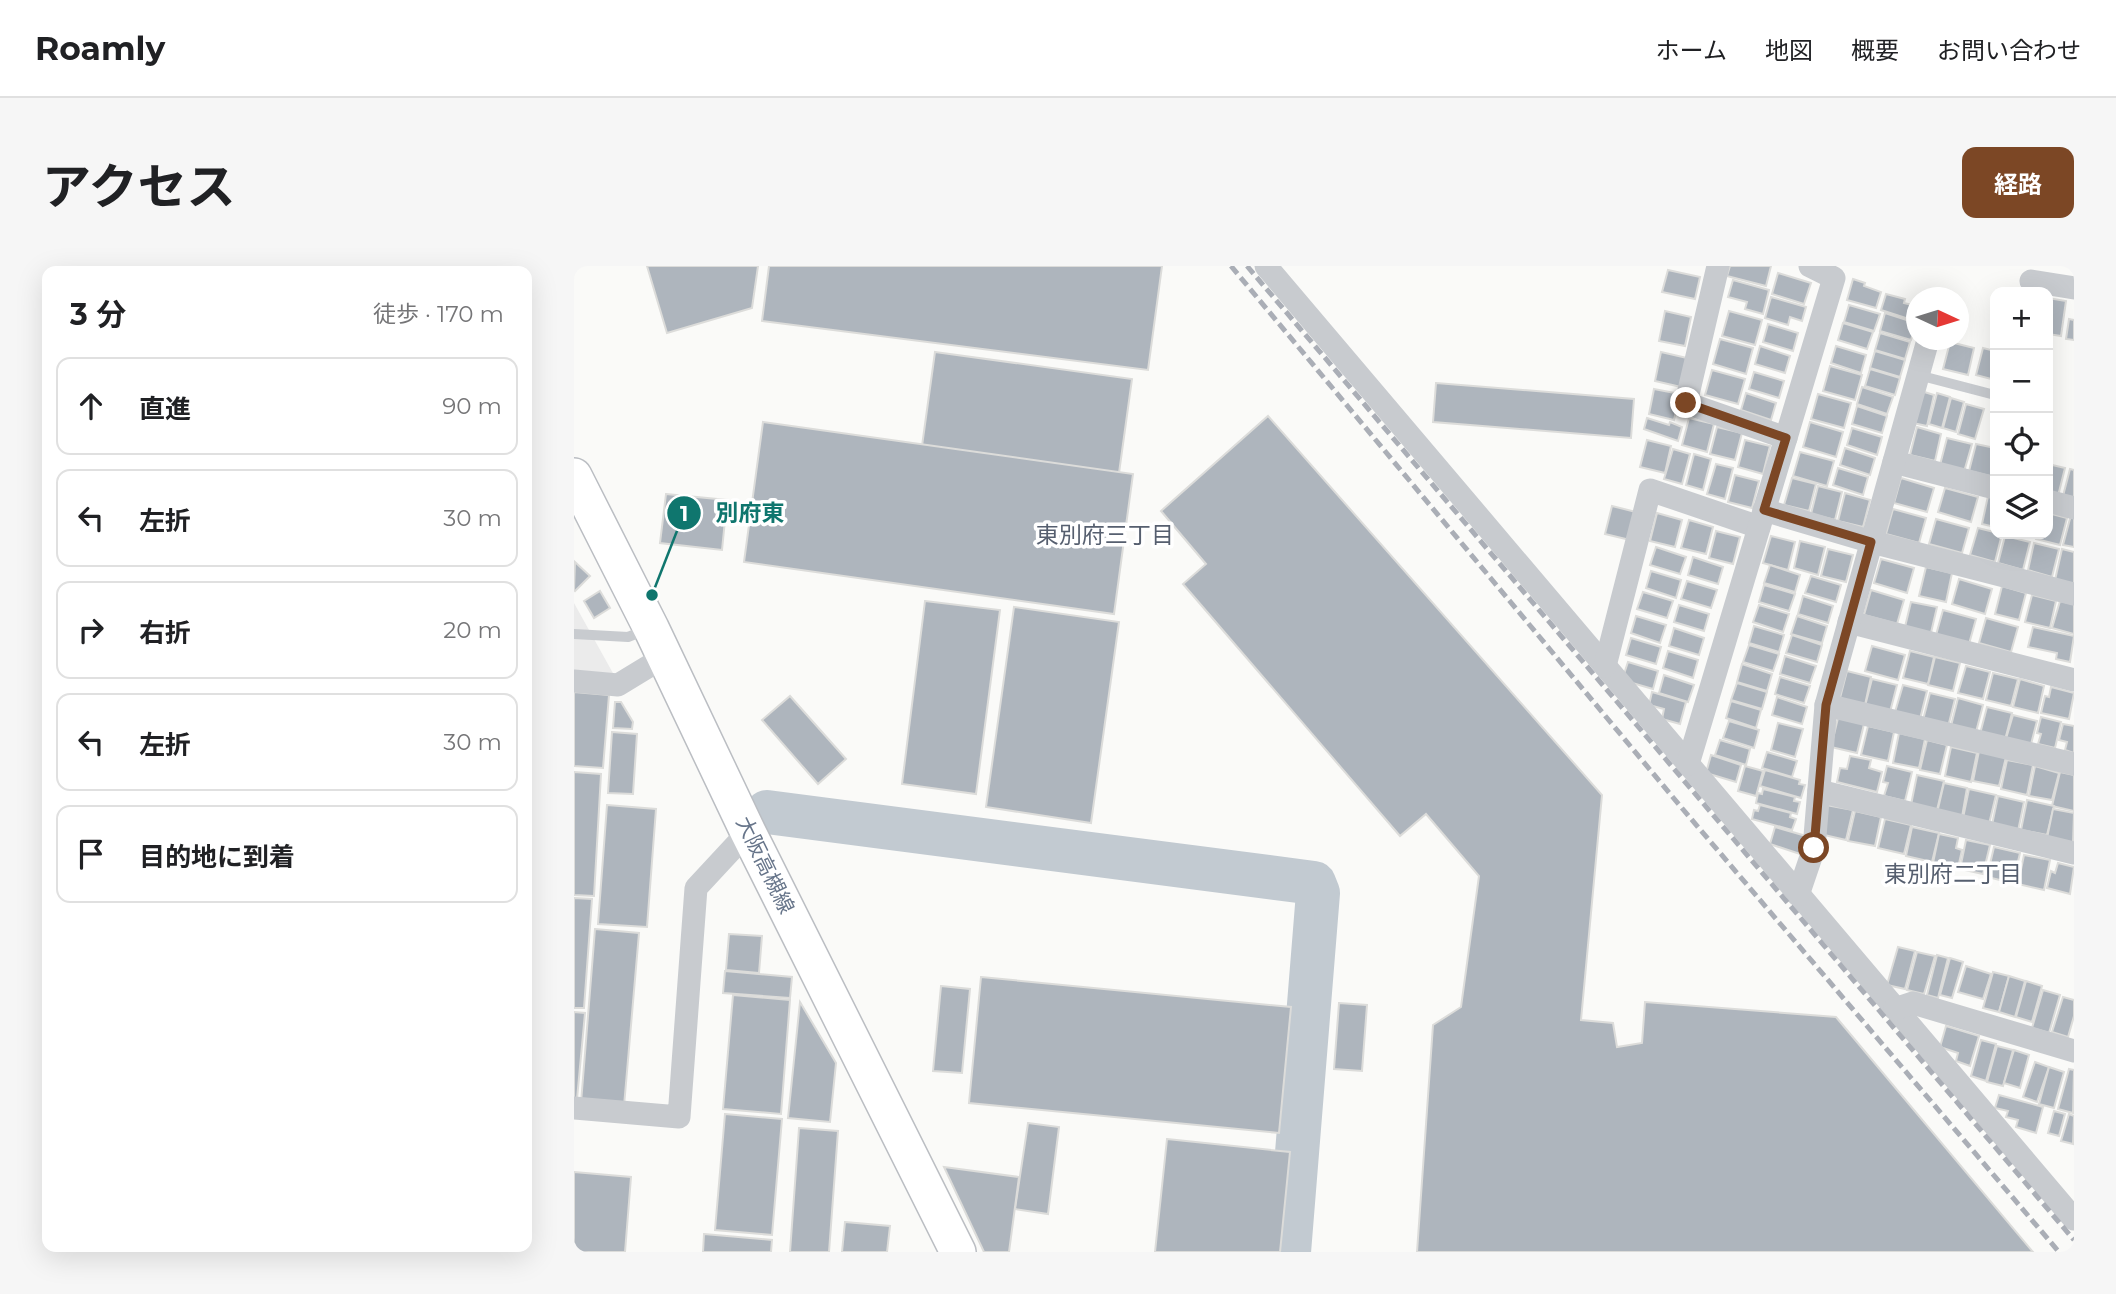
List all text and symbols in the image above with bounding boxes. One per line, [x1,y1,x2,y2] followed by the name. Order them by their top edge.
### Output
[35,28,165,68] text: Roamly
[1656,36,1727,65] text: ホーム
[1765,36,1813,65] text: 地図
[1851,36,1899,65] text: 概要
[1937,36,2081,65] text: お問い合わせ
[1962,147,2074,218] button: 経路
[42,157,236,216] text: アクセス
[1906,287,1969,350] north arrow
[1990,287,2053,539] map controls
[1990,287,2053,350] button: +
[70,296,126,333] text: 3 分
[373,300,504,328] text: 徒歩 · 170 m
[1990,350,2053,413] button: −
[72,387,110,425] icon: ahead
[1670,387,1701,418] route end
[442,392,502,420] text: 90 m
[139,393,191,425] text: 直進
[1990,413,2053,476] button: locate
[1990,476,2053,539] button: layers
[667,491,799,535] callout: 別府東
[72,499,110,537] icon: left
[716,499,785,527] text: 別府東
[680,501,688,526] text: 1
[443,504,502,532] text: 30 m
[139,505,191,537] text: 左折
[1036,521,1174,549] district label: 東別府三丁目
[72,611,110,649] icon: right
[443,616,502,644] text: 20 m
[139,617,191,649] text: 右折
[72,723,110,761] icon: left
[443,728,502,756] text: 30 m
[139,729,191,761] text: 左折
[731,812,800,917] street label: 大阪高槻線
[1798,832,1829,863] route start
[72,835,110,873] icon: arrive
[139,841,295,873] text: 目的地に到着
[1884,860,2022,888] district label: 東別府二丁目

